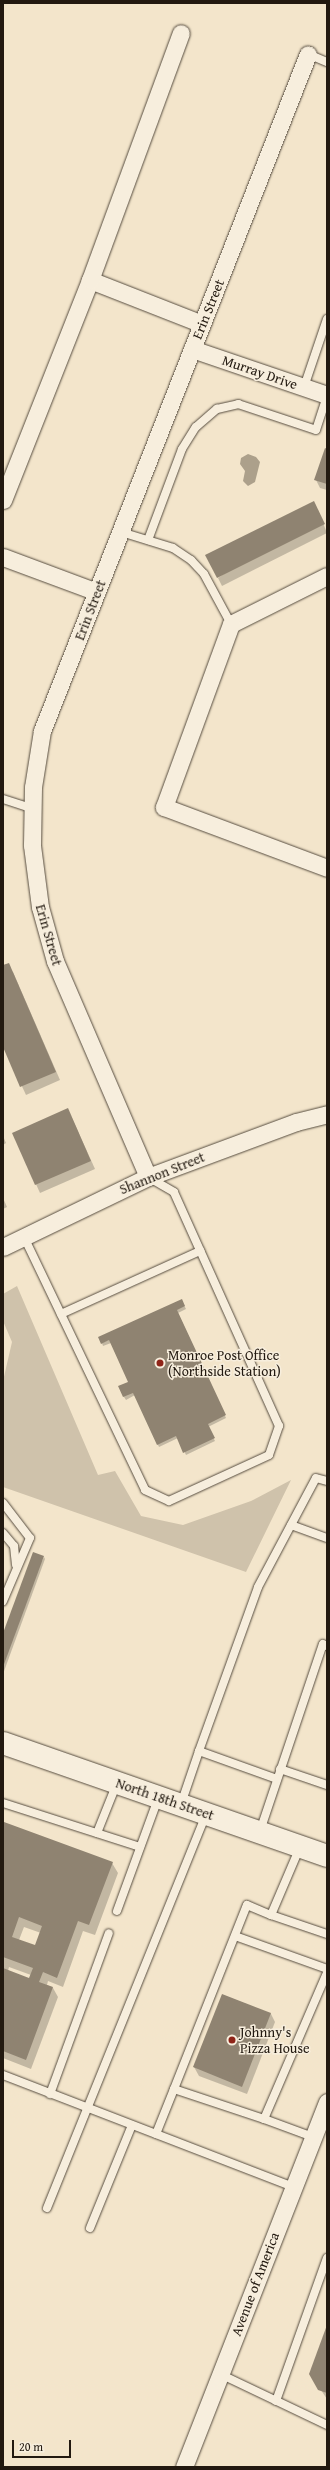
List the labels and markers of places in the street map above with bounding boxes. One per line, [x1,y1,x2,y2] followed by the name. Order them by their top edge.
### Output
[168,1347,281,1380] place label: Monroe Post Office (Northside Station)
[155,1358,165,1368] marker: Monroe Post Office (Northside Station)
[240,2024,310,2056] place label: Johnny's Pizza House
[227,2035,237,2045] marker: Johnny's Pizza House

